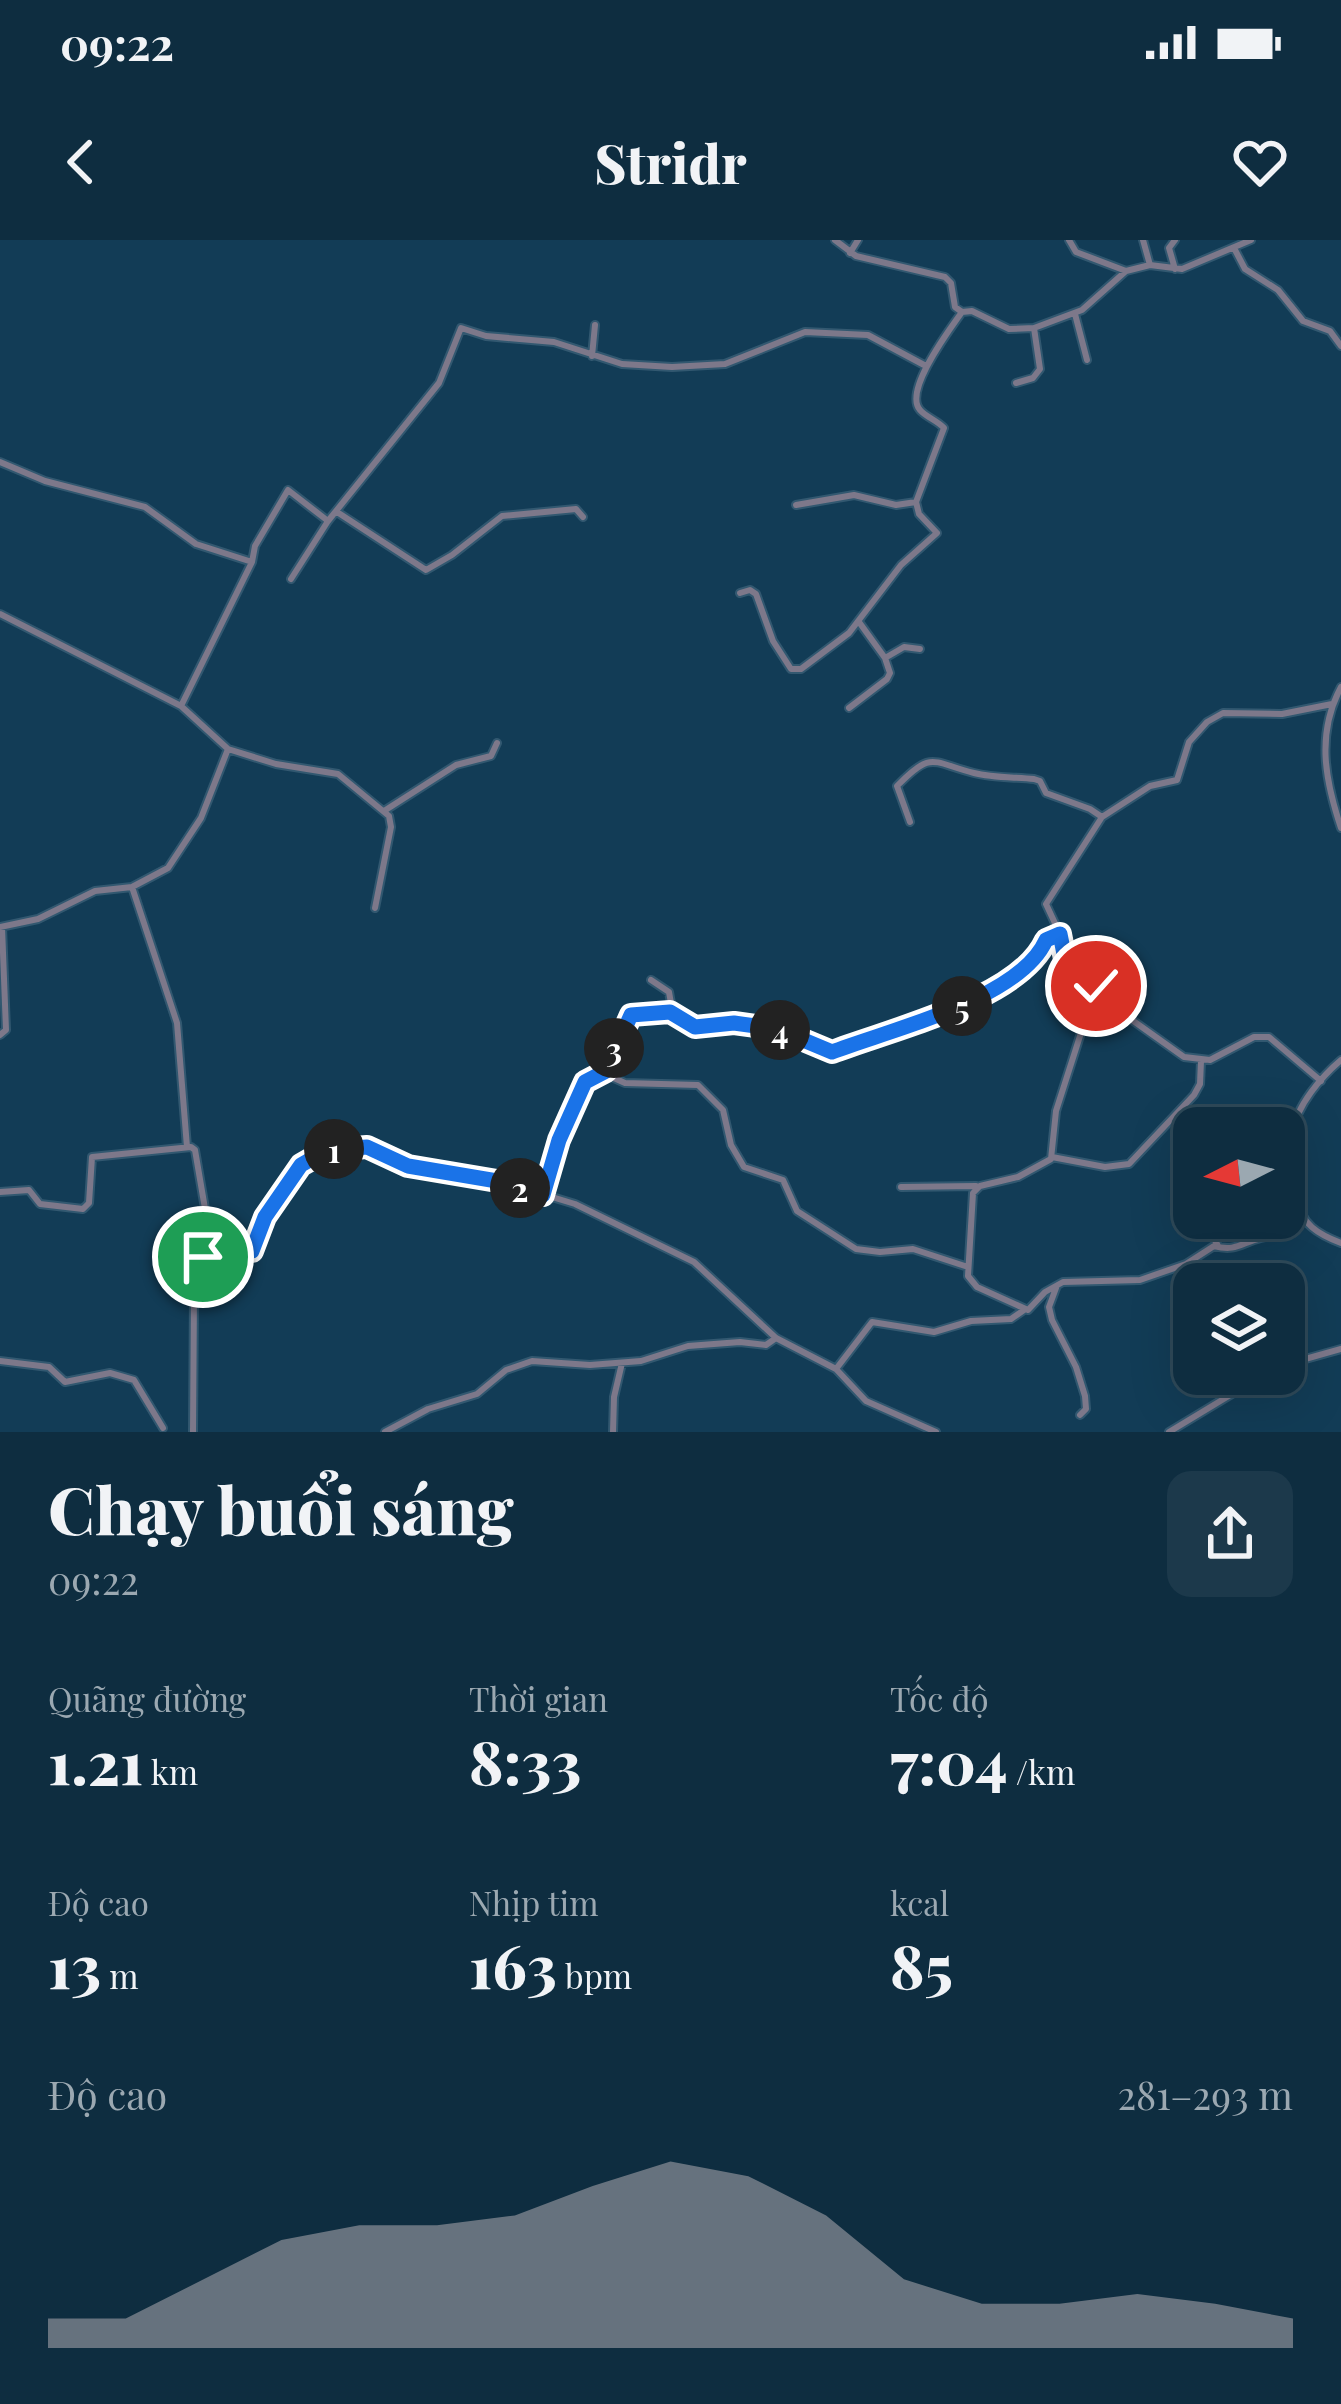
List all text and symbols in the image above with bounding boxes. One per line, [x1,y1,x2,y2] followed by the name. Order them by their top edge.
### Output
[60,12,174,72] text: 09:22
[594,126,747,198] text: Stridr
[48,129,114,195] icon: back
[1227,129,1293,195] icon: heart
[1045,935,1147,1037] pin
[1063,953,1129,1019] icon: check
[932,976,992,1036] pin: 5
[954,984,970,1028] text: 5
[750,1000,810,1060] pin: 4
[771,1008,789,1052] text: 4
[584,1018,644,1078] pin: 3
[606,1026,622,1070] text: 3
[1173,1107,1305,1239] north arrow
[1173,1107,1305,1395] map controls
[304,1119,364,1179] pin: 1
[328,1127,340,1171] text: 1
[490,1158,550,1218] pin: 2
[511,1166,529,1210] text: 2
[152,1206,254,1308] pin
[170,1224,236,1290] icon: arrive
[1173,1263,1305,1395] button: layers
[48,1464,514,1552] text: Chạy buổi sáng
[1167,1471,1293,1597] button: share
[48,1553,139,1605] text: 09:22
[48,1676,246,1720] text: Quãng đường
[469,1676,608,1720] text: Thời gian
[890,1676,989,1720] text: Tốc độ
[48,1720,143,1800] text: 1.21
[469,1720,581,1800] text: 8:33
[890,1720,1007,1800] text: 7:04
[143,1749,198,1793] text: km
[1007,1749,1075,1793] text: /km
[48,1880,149,1924] text: Độ cao
[469,1880,599,1924] text: Nhịp tim
[890,1880,949,1924] text: kcal
[48,1924,101,2004] text: 13
[469,1924,557,2004] text: 163
[890,1924,953,2004] text: 85
[101,1953,139,1997] text: m
[557,1953,632,1997] text: bpm
[48,2068,167,2120] text: Độ cao
[1117,2068,1293,2120] text: 281–293 m

